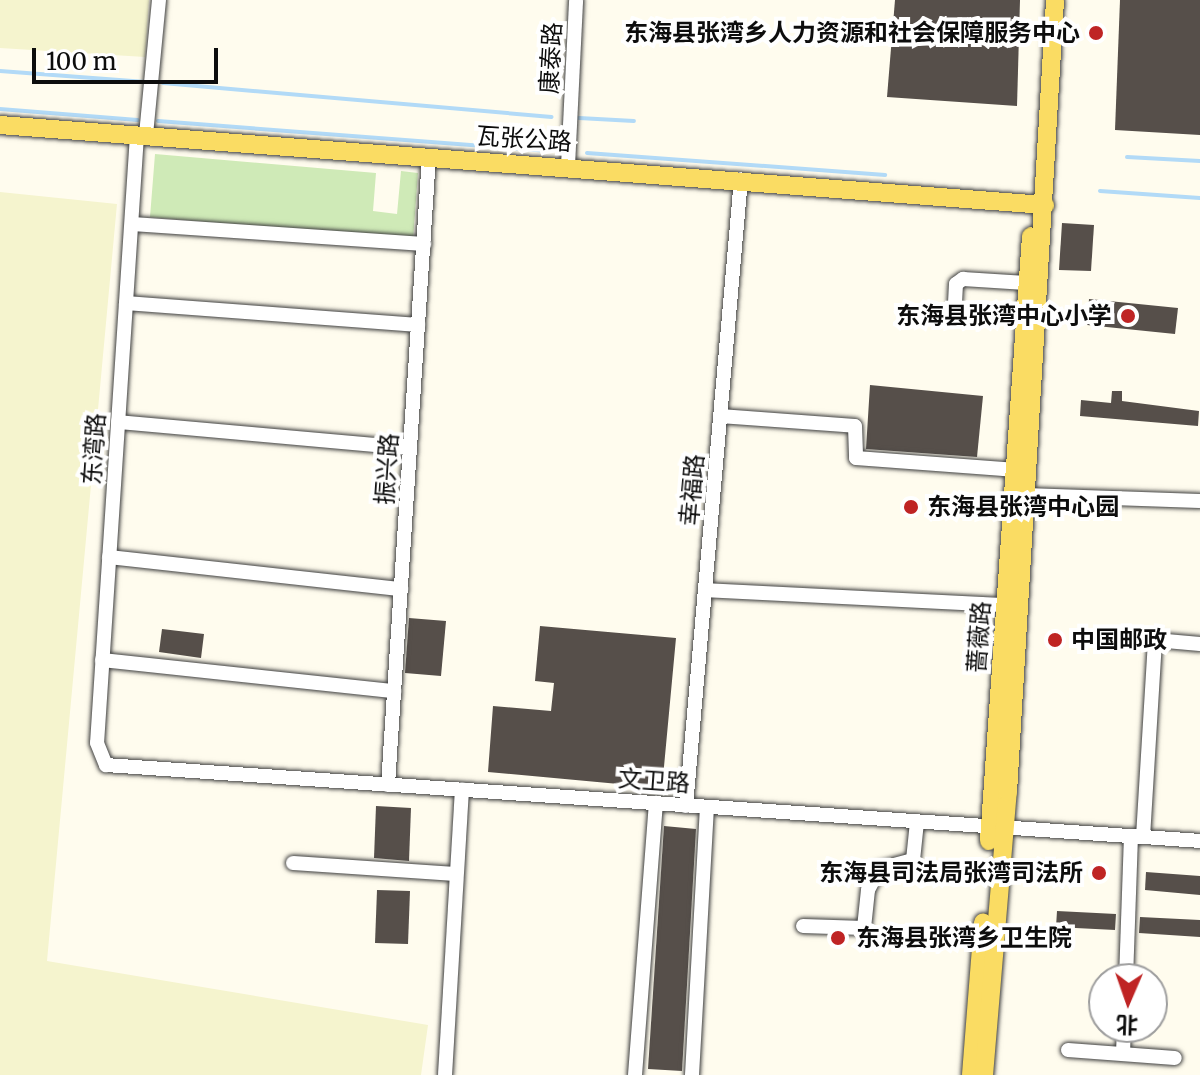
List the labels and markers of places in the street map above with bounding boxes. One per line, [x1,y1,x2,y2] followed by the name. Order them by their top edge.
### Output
[624,19,1080,47] place label: 东海县张湾乡人力资源和社会保障服务中心
[1087,24,1105,42] marker: 东海县张湾乡人力资源和社会保障服务中心
[896,302,1112,330] place label: 东海县张湾中心小学
[1119,307,1137,325] marker: 东海县张湾中心小学
[927,493,1119,521] place label: 东海县张湾中心园
[902,498,920,516] marker: 东海县张湾中心园
[1071,626,1167,654] place label: 中国邮政
[1046,631,1064,649] marker: 中国邮政
[819,859,1083,887] place label: 东海县司法局张湾司法所
[1090,864,1108,882] marker: 东海县司法局张湾司法所
[856,924,1072,952] place label: 东海县张湾乡卫生院
[827,927,849,949] marker: 东海县张湾乡卫生院

